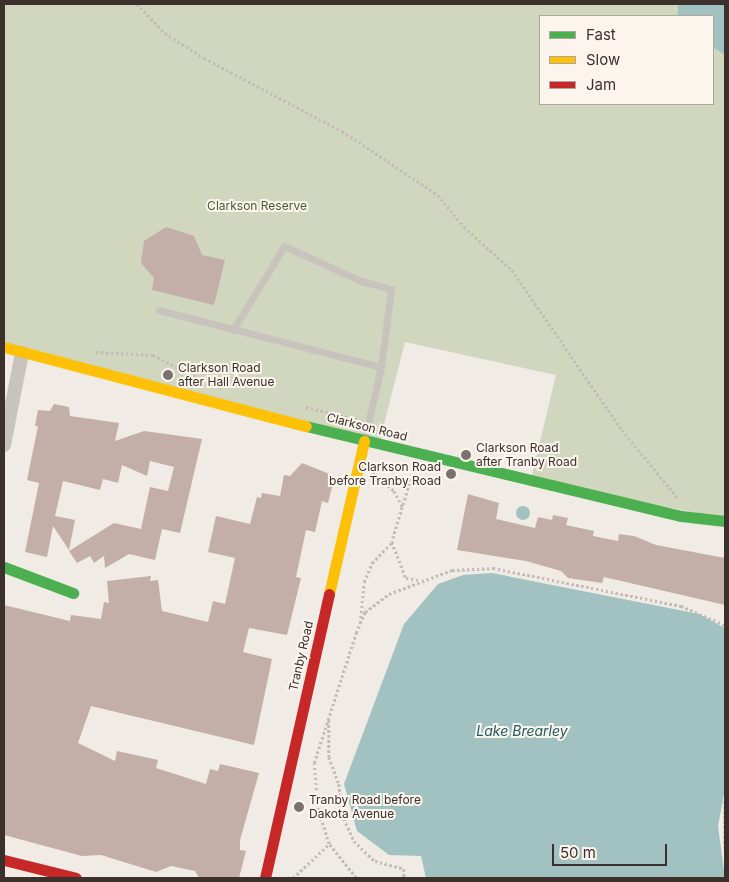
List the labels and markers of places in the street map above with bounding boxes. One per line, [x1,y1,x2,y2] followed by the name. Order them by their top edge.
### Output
[178,361,274,389] place label: Clarkson Road after Hall Avenue
[162,369,174,381] marker: Clarkson Road after Hall Avenue
[476,441,577,469] place label: Clarkson Road after Tranby Road
[460,449,472,461] marker: Clarkson Road after Tranby Road
[329,460,441,488] place label: Clarkson Road before Tranby Road
[445,468,457,480] marker: Clarkson Road before Tranby Road
[309,793,421,821] place label: Tranby Road before Dakota Avenue
[293,801,305,813] marker: Tranby Road before Dakota Avenue

